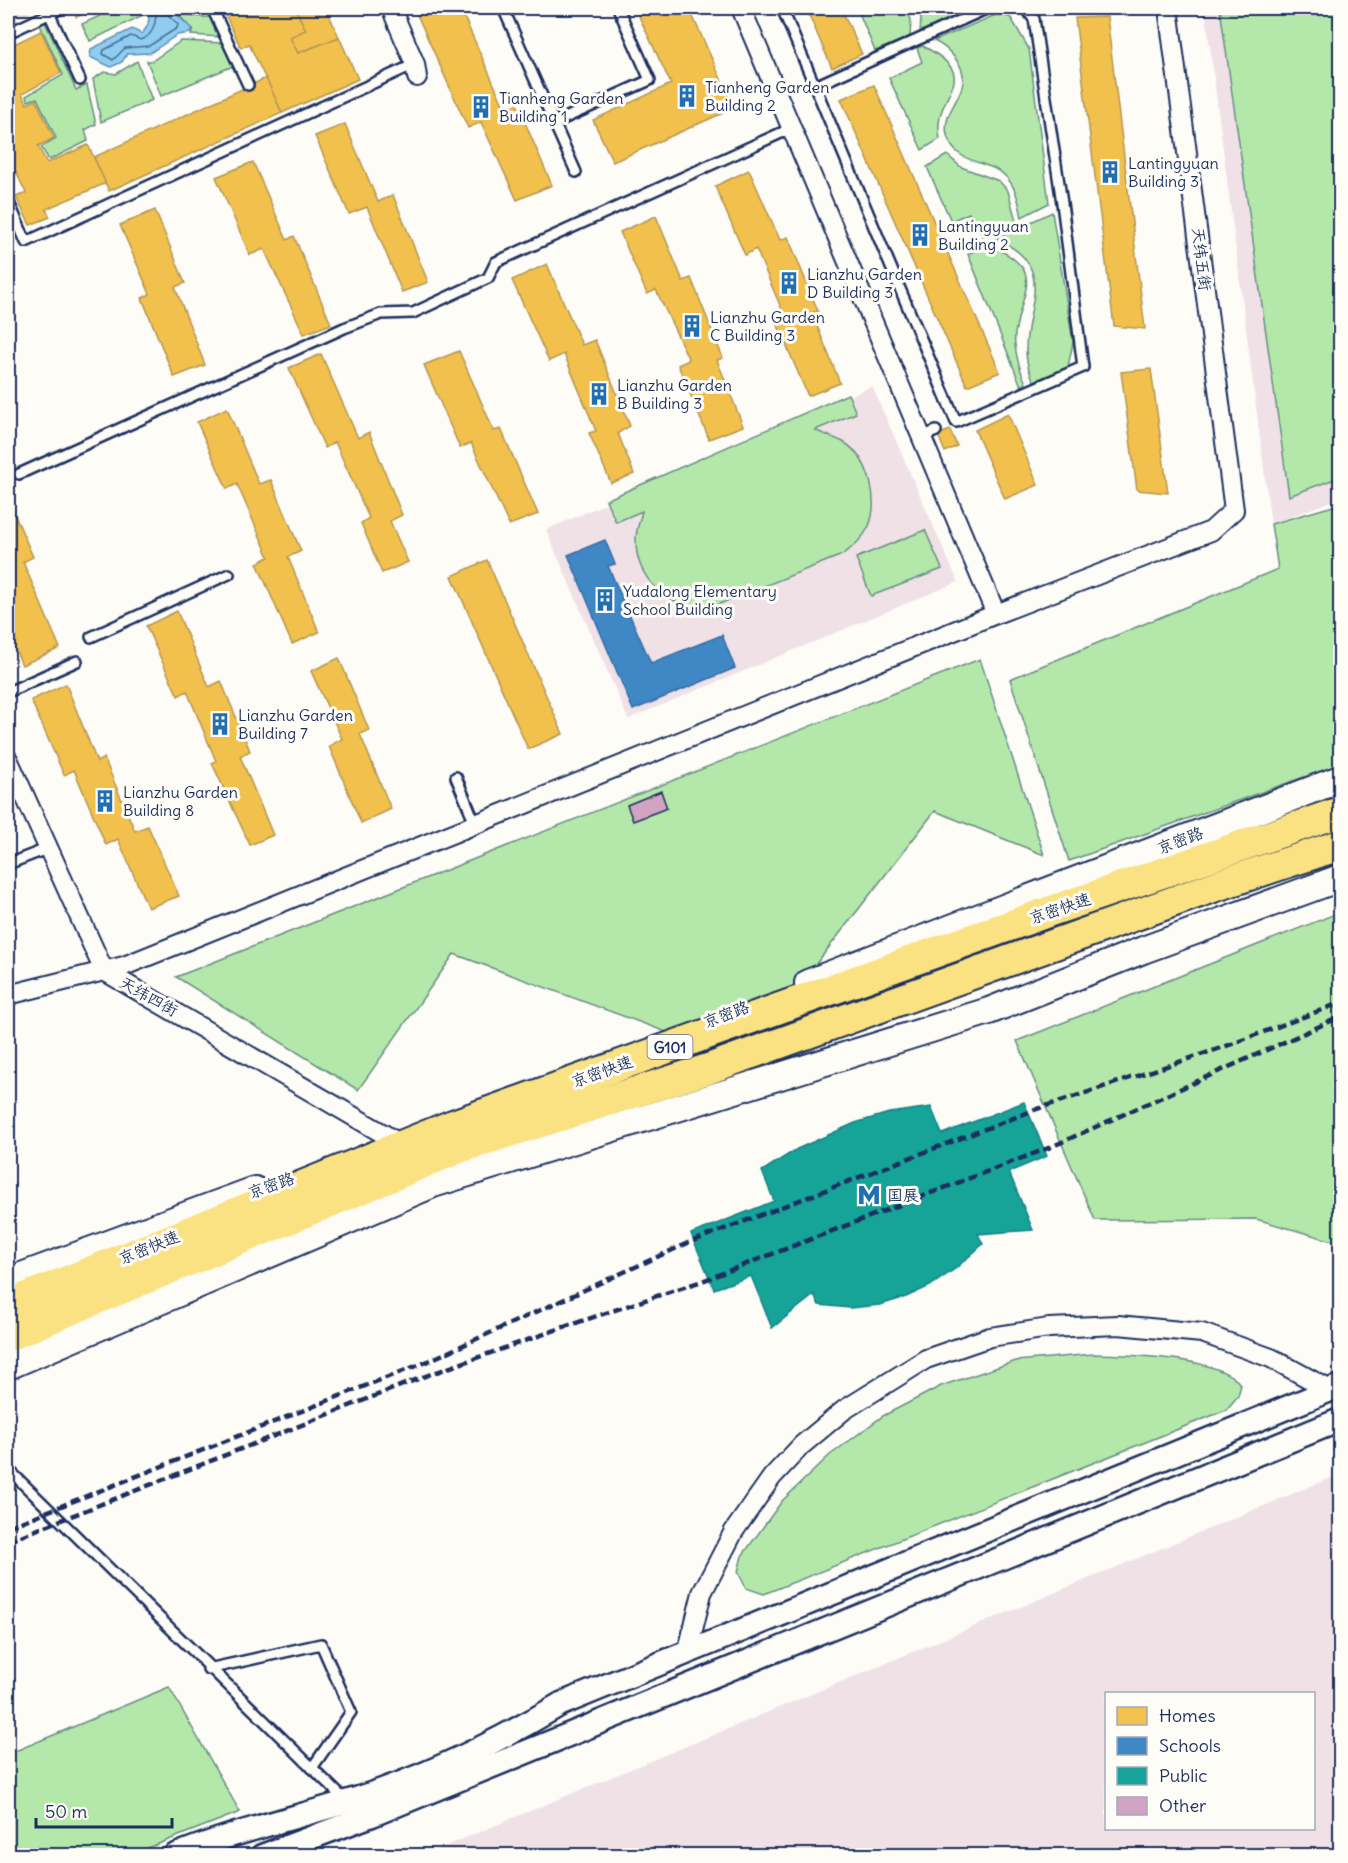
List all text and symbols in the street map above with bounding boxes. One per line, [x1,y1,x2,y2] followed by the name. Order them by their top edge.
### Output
[705,77,829,115] place label: Tianheng Garden Building 2
[674,83,700,109] building icon: Tianheng Garden Building 2
[499,88,623,126] place label: Tianheng Garden Building 1
[468,94,494,120] building icon: Tianheng Garden Building 1
[1128,153,1219,191] place label: Lantingyuan Building 3
[1097,159,1123,185] building icon: Lantingyuan Building 3
[938,216,1029,254] place label: Lantingyuan Building 2
[907,222,933,248] building icon: Lantingyuan Building 2
[1188,226,1216,292] street label: 天纬五街
[807,264,922,302] place label: Lianzhu Garden D Building 3
[776,270,802,296] building icon: Lianzhu Garden D Building 3
[710,307,825,345] place label: Lianzhu Garden C Building 3
[679,313,705,339] building icon: Lianzhu Garden C Building 3
[617,375,732,413] place label: Lianzhu Garden B Building 3
[586,381,612,407] building icon: Lianzhu Garden B Building 3
[623,581,777,619] place label: Yudalong Elementary School Building
[592,587,618,613] building icon: Yudalong Elementary School Building
[238,705,353,743] place label: Lianzhu Garden Building 7
[207,711,233,737] building icon: Lianzhu Garden Building 7
[123,782,238,820] place label: Lianzhu Garden Building 8
[92,788,118,814] building icon: Lianzhu Garden Building 8
[1154,822,1206,858] street label: 京密路
[1026,888,1094,928] street label: 京密快速
[116,972,182,1020] street label: 天纬四街
[700,996,752,1032] street label: 京密路
[648,1035,692,1059] road number: G101
[569,1051,635,1091] street label: 京密快速
[245,1167,297,1203] street label: 京密路
[856,1182,882,1208] metro station icon: 国展
[887,1185,919,1205] place label: 国展
[116,1226,182,1268] street label: 京密快速
[1105,1692,1315,1830] legend
[1159,1704,1216,1727] text: Homes
[1159,1734,1221,1757] text: Schools
[1159,1764,1208,1787] text: Public
[36,1791,172,1829] scale bar
[1159,1794,1207,1817] text: Other
[45,1800,87,1823] text: 50 m

